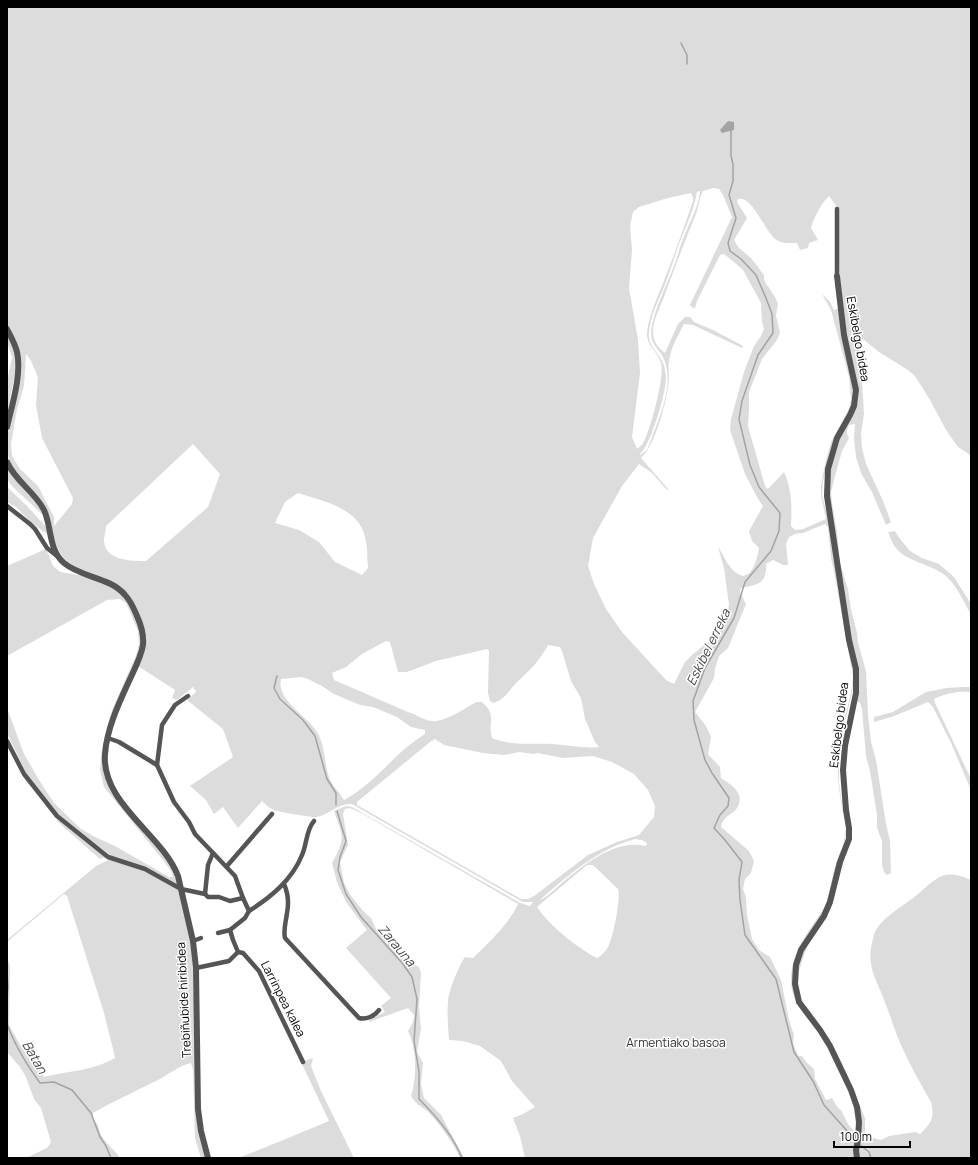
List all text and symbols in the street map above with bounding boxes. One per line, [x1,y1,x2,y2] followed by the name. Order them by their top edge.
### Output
[843,295,874,383] street label: Eskibelgo bidea
[682,605,735,688] water label: Eskibel erreka
[825,681,852,769] street label: Eskibelgo bidea
[374,920,420,970] water label: Zarauna
[172,942,195,1058] street label: Trebiñubide hiribidea
[257,958,310,1040] street label: Larrinpea kalea
[626,1034,726,1051] park label: Armentiako basoa
[18,1037,52,1078] water label: Batan
[834,1123,910,1149] scale bar
[840,1128,872,1145] text: 100 m

